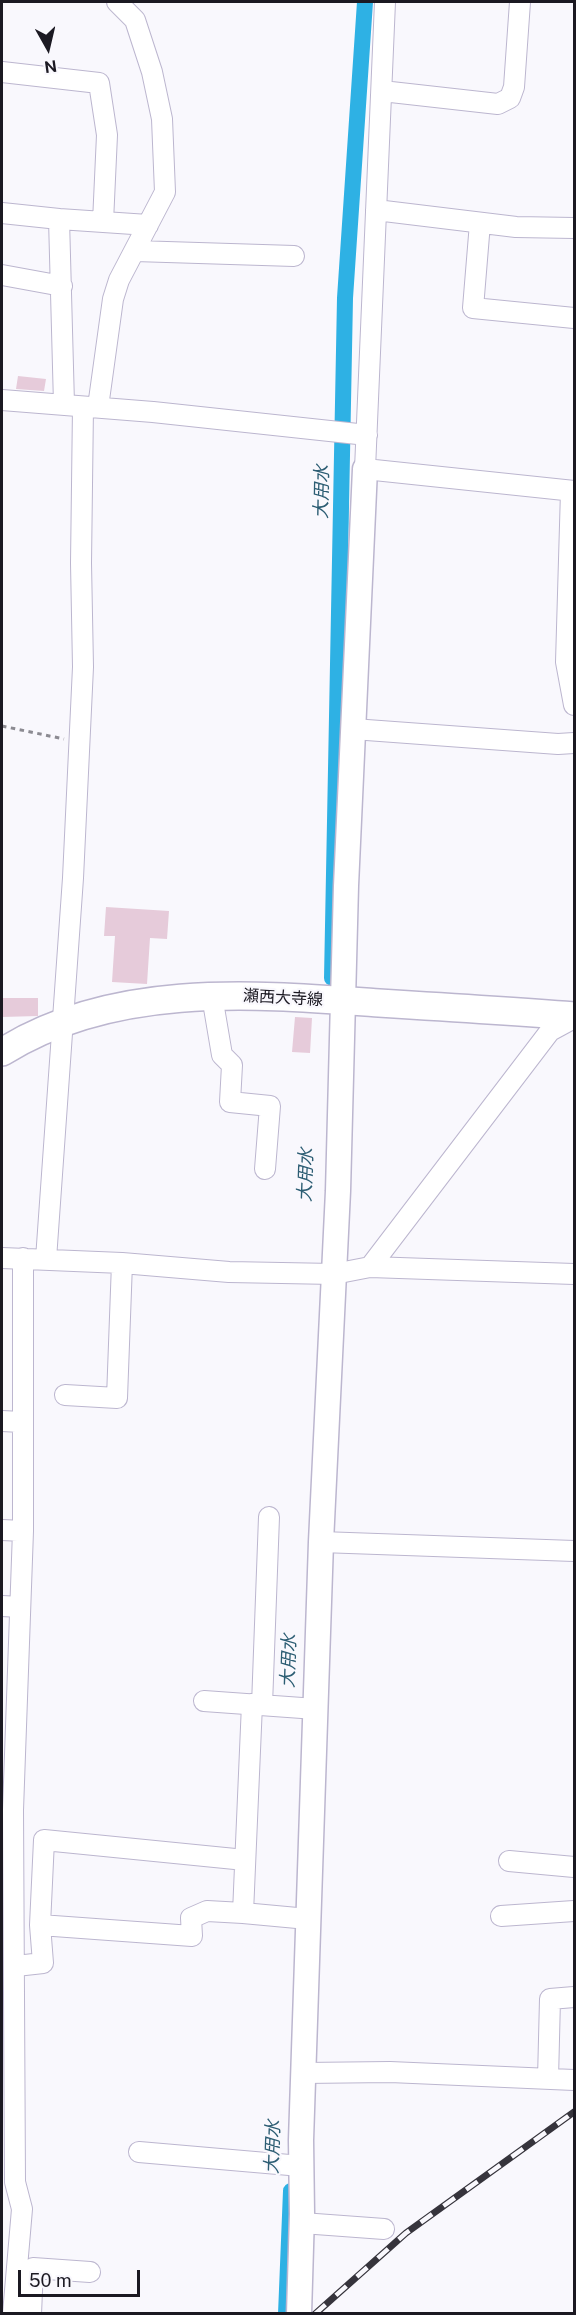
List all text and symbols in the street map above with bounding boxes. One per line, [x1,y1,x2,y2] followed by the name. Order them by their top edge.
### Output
[18,18,78,78] north arrow
[43,56,58,77] text: N
[311,465,333,519] water label: 大用水
[243,986,323,1010] street label: 瀬西大寺線
[294,1148,318,1202] water label: 大用水
[277,1634,301,1688] water label: 大用水
[261,2120,285,2174] water label: 大用水
[21,2258,142,2296] scale bar
[29,2270,72,2291] text: 50 m

